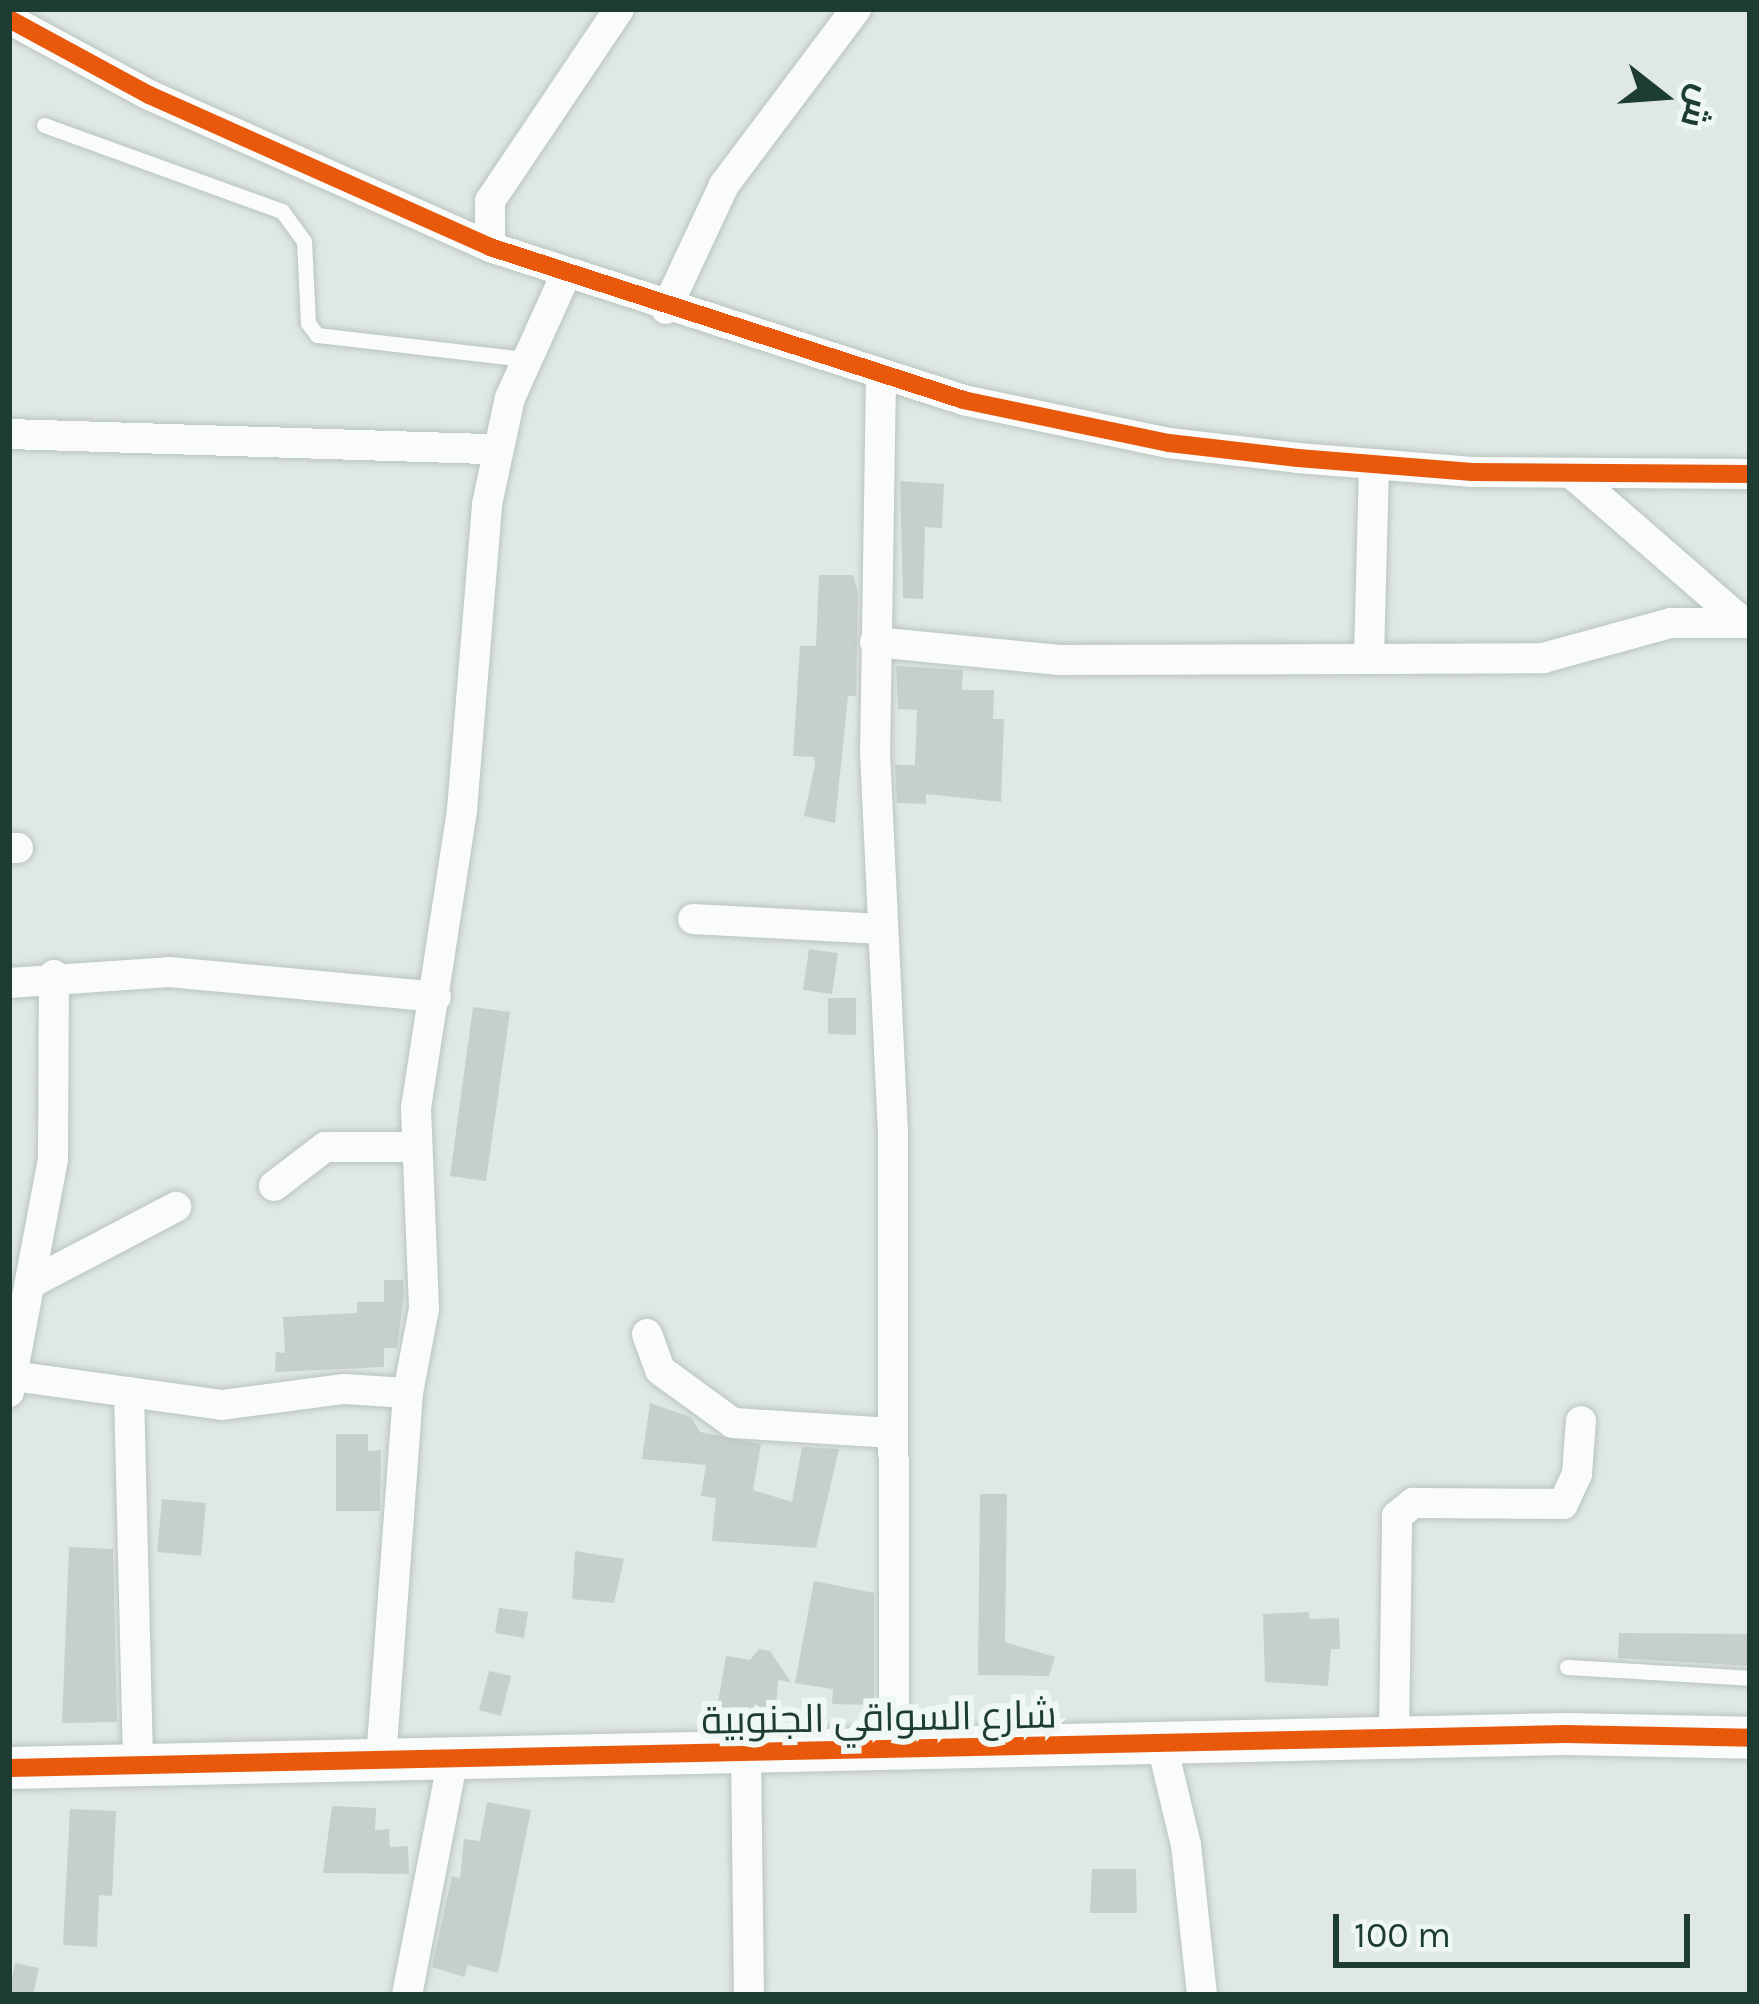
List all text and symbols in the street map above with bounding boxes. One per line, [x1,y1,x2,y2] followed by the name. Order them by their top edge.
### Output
[1603,36,1723,156] north arrow
[1673,81,1722,132] text: ش
[701,1692,1057,1744] street label: شارع السواقي الجنوبية
[1339,1890,1696,1964] scale bar
[1354,1914,1451,1956] text: 100 m

